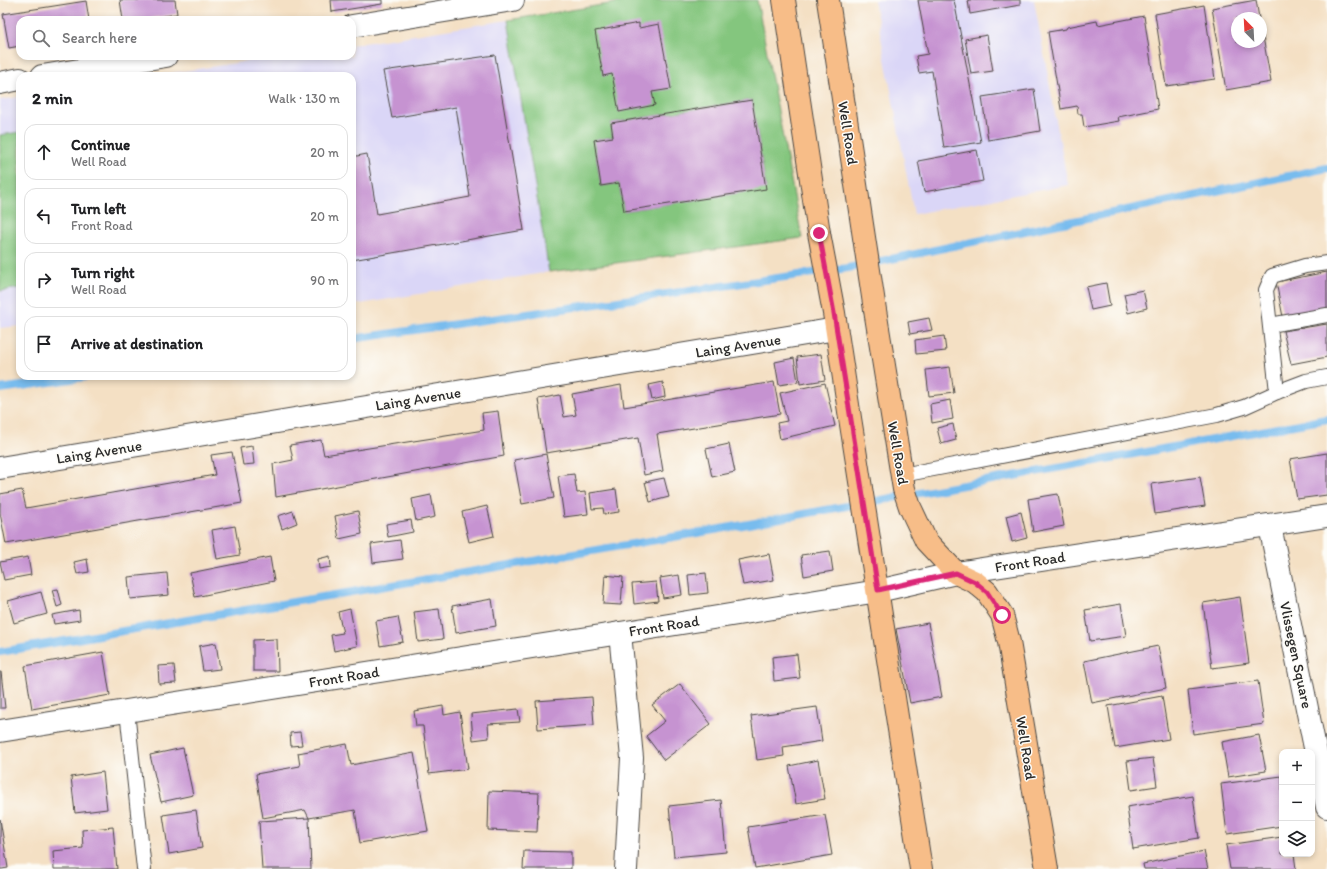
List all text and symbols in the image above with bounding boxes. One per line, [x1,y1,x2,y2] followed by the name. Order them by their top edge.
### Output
[1231,12,1267,48] north arrow
[16,16,356,60] search box
[30,27,52,49] icon: search
[62,29,137,47] text: Search here
[32,88,72,108] text: 2 min
[268,91,340,106] text: Walk · 130 m
[834,100,862,166] street label: Well Road
[71,136,130,154] text: Continue
[33,141,55,163] icon: ahead
[310,145,339,160] text: 20 m
[71,154,127,169] text: Well Road
[71,200,126,218] text: Turn left
[33,205,55,227] icon: left
[310,209,339,224] text: 20 m
[71,218,133,233] text: Front Road
[810,224,828,242] route end
[71,264,135,282] text: Turn right
[33,269,55,291] icon: right
[310,273,339,288] text: 90 m
[71,282,127,297] text: Well Road
[694,330,782,362] street label: Laing Avenue
[33,333,55,355] icon: arrive
[71,335,203,353] text: Arrive at destination
[374,383,462,415] street label: Laing Avenue
[884,420,912,486] street label: Well Road
[55,436,143,468] street label: Laing Avenue
[993,547,1067,576] street label: Front Road
[1276,600,1316,710] street label: Vlissegen Square
[993,606,1011,624] route start
[627,611,701,640] street label: Front Road
[307,662,381,691] street label: Front Road
[1012,715,1040,781] street label: Well Road
[1279,749,1315,857] map controls
[1279,749,1315,785] button: +
[1279,785,1315,821] button: −
[1279,821,1315,857] button: layers

